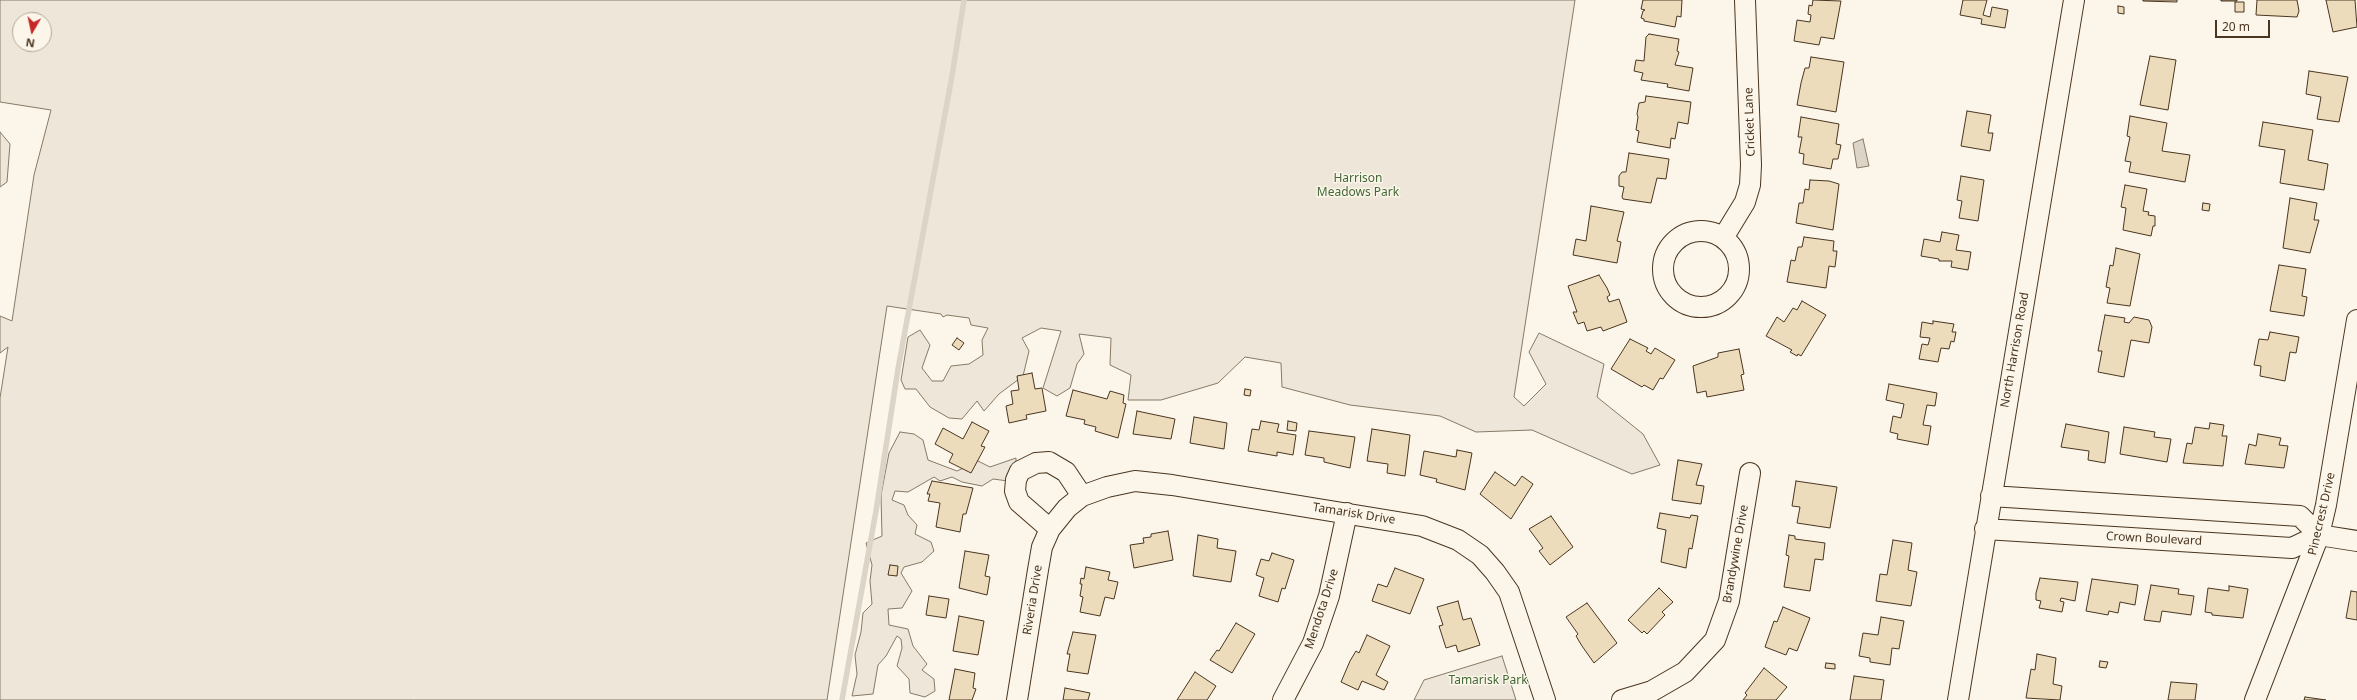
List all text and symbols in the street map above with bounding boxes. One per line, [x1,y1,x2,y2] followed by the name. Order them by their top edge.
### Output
[12,12,52,52] north arrow
[2217,12,2272,38] scale bar
[2222,18,2250,35] text: 20 m
[25,35,36,51] text: N
[1742,87,1758,157] street label: Cricket Lane
[1317,172,1399,200] park label: Harrison Meadows Park
[1998,291,2032,409] street label: North Harrison Road
[2305,471,2339,557] street label: Pinecrest Drive
[1312,500,1396,528] street label: Tamarisk Drive
[1720,504,1752,604] street label: Brandywine Drive
[2106,529,2202,549] street label: Crown Boulevard
[1020,564,1046,636] street label: Riveria Drive
[1302,567,1342,651] street label: Mendota Drive
[1448,674,1528,688] park label: Tamarisk Park

